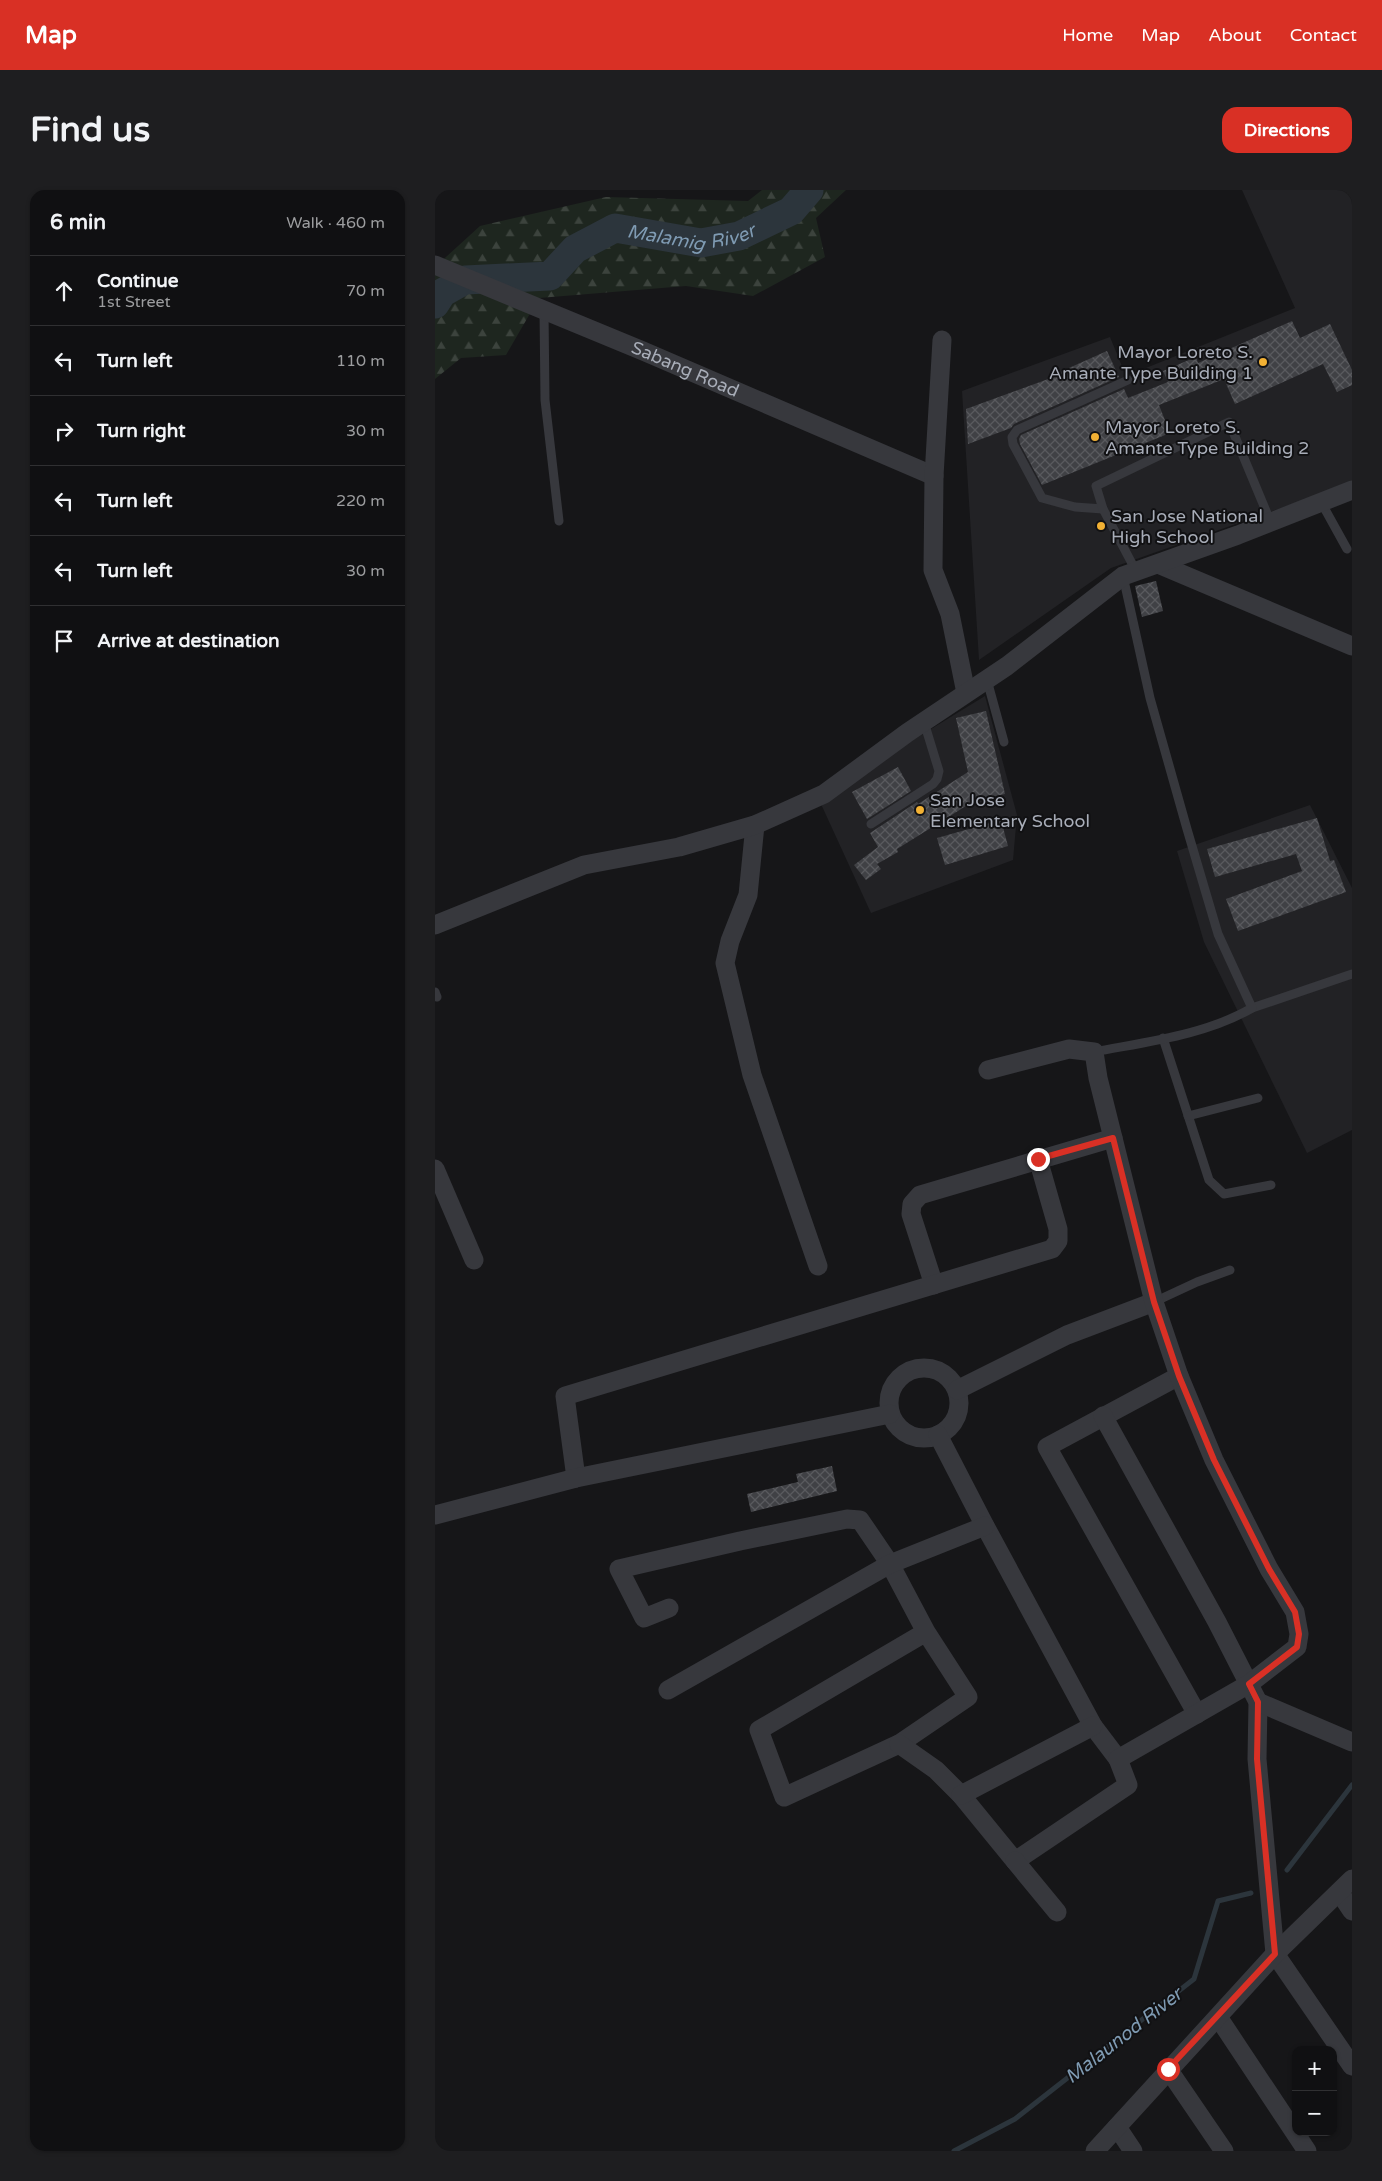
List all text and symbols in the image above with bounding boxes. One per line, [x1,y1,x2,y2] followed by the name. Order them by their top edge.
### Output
[25,21,77,50] text: Map
[1062,24,1113,46] text: Home
[1141,24,1180,46] text: Map
[1208,24,1262,46] text: About
[1290,24,1357,46] text: Contact
[1222,107,1352,153] button: Directions
[30,109,150,151] text: Find us
[50,210,106,235] text: 6 min
[286,213,385,233] text: Walk · 460 m
[625,219,761,256] water label: Malamig River
[97,270,179,292] text: Continue
[50,277,78,305] icon: ahead
[346,281,385,301] text: 70 m
[97,292,171,312] text: 1st Street
[628,336,742,402] street label: Sabang Road
[1049,341,1253,384] place label: Mayor Loreto S. Amante Type Building 1
[50,347,78,375] icon: left
[97,350,173,372] text: Turn left
[336,351,385,371] text: 110 m
[1257,356,1269,368] marker: Mayor Loreto S. Amante Type Building 1
[1105,416,1309,459] place label: Mayor Loreto S. Amante Type Building 2
[50,417,78,445] icon: right
[97,420,185,442] text: Turn right
[346,421,385,441] text: 30 m
[1089,431,1101,443] marker: Mayor Loreto S. Amante Type Building 2
[50,487,78,515] icon: left
[97,490,173,512] text: Turn left
[336,491,385,511] text: 220 m
[1111,505,1263,548] place label: San Jose National High School
[1095,520,1107,532] marker: San Jose National High School
[50,557,78,585] icon: left
[97,560,173,582] text: Turn left
[346,561,385,581] text: 30 m
[50,627,78,655] icon: arrive
[97,630,280,652] text: Arrive at destination
[930,789,1090,832] place label: San Jose Elementary School
[914,804,926,816] marker: San Jose Elementary School
[1027,1148,1050,1171] route end
[1061,1982,1189,2088] water label: Malaunod River
[1292,2046,1337,2136] map controls
[1292,2046,1337,2091] button: +
[1157,2058,1180,2081] route start
[1292,2091,1337,2136] button: −

